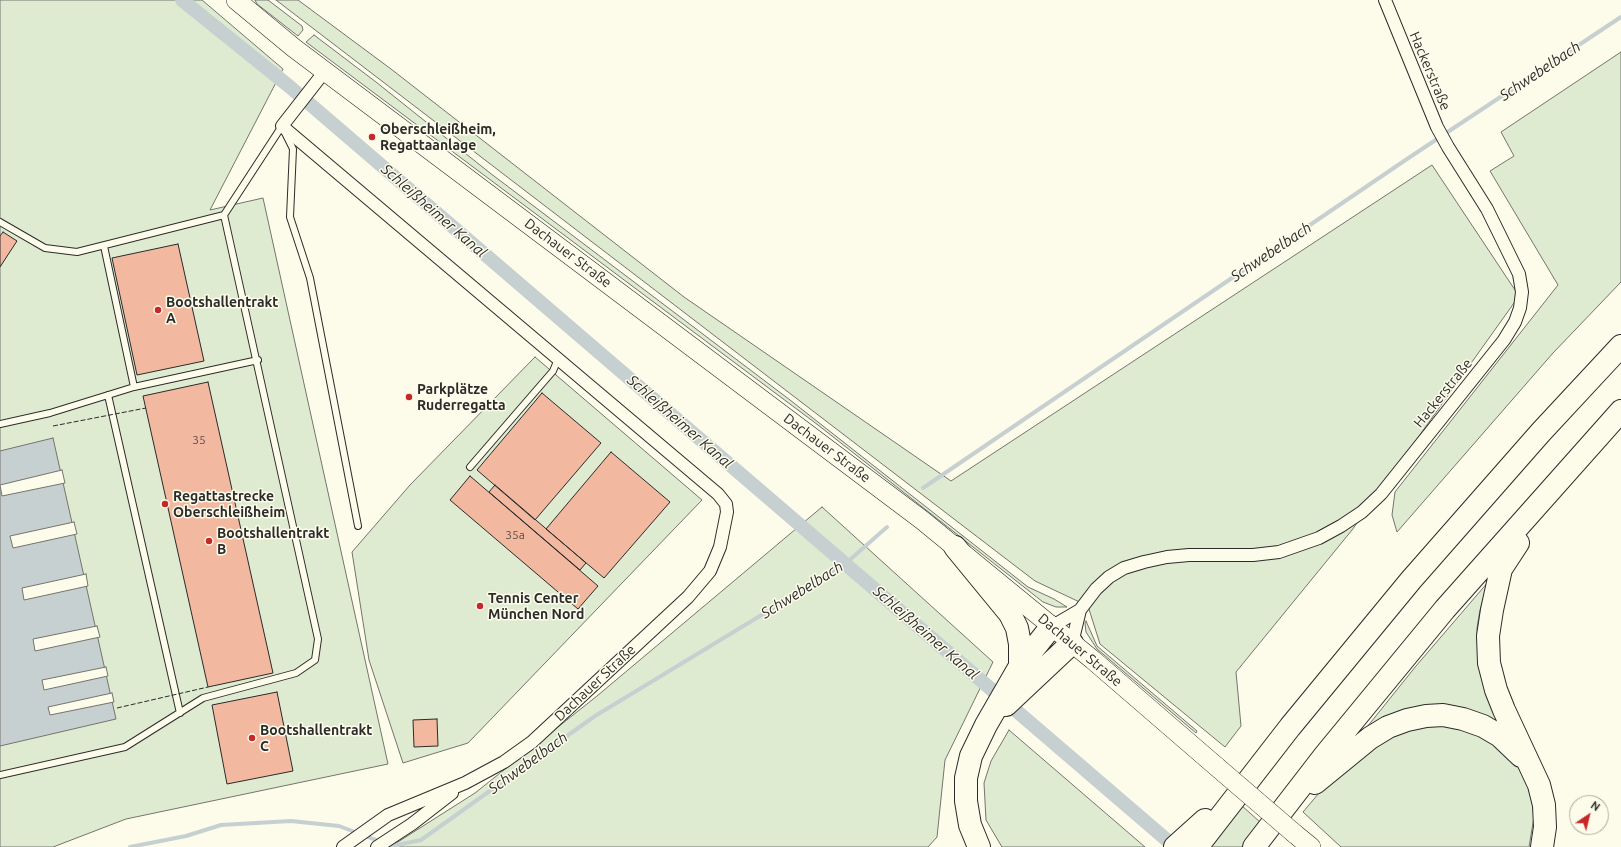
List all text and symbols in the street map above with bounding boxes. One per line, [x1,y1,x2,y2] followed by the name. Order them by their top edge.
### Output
[1406,29,1454,113] street label: Hackerstraße
[1496,37,1584,105] water label: Schwebelbach
[380,121,496,154] place label: Oberschleißheim, Regattaanlage
[367,132,377,142] marker: Oberschleißheim, Regattaanlage
[378,160,490,262] water label: Schleißheimer Kanal
[521,215,615,291] street label: Dachauer Straße
[1227,218,1315,286] water label: Schwebelbach
[166,294,278,326] place label: Bootshallentrakt A
[153,305,163,315] marker: Bootshallentrakt A
[1410,355,1476,431] street label: Hackerstraße
[624,371,736,473] water label: Schleißheimer Kanal
[417,381,505,414] place label: Parkplätze Ruderregatta
[404,392,414,402] marker: Parkplätze Ruderregatta
[780,410,874,486] street label: Dachauer Straße
[192,433,206,447] house number: 35
[173,488,285,520] place label: Regattastrecke Oberschleißheim
[160,499,170,509] marker: Regattastrecke Oberschleißheim
[217,525,329,558] place label: Bootshallentrakt B
[505,528,525,542] house number: 35a
[204,536,214,546] marker: Bootshallentrakt B
[758,558,846,622] water label: Schwebelbach
[870,582,982,684] water label: Schleißheimer Kanal
[488,590,584,622] place label: Tennis Center München Nord
[475,601,485,611] marker: Tennis Center München Nord
[1035,610,1125,690] street label: Dachauer Straße
[551,641,639,725] street label: Dachauer Straße
[260,722,372,754] place label: Bootshallentrakt C
[485,728,571,798] water label: Schwebelbach
[247,733,257,743] marker: Bootshallentrakt C
[1569,795,1609,835] north arrow
[1589,799,1602,813] text: N

